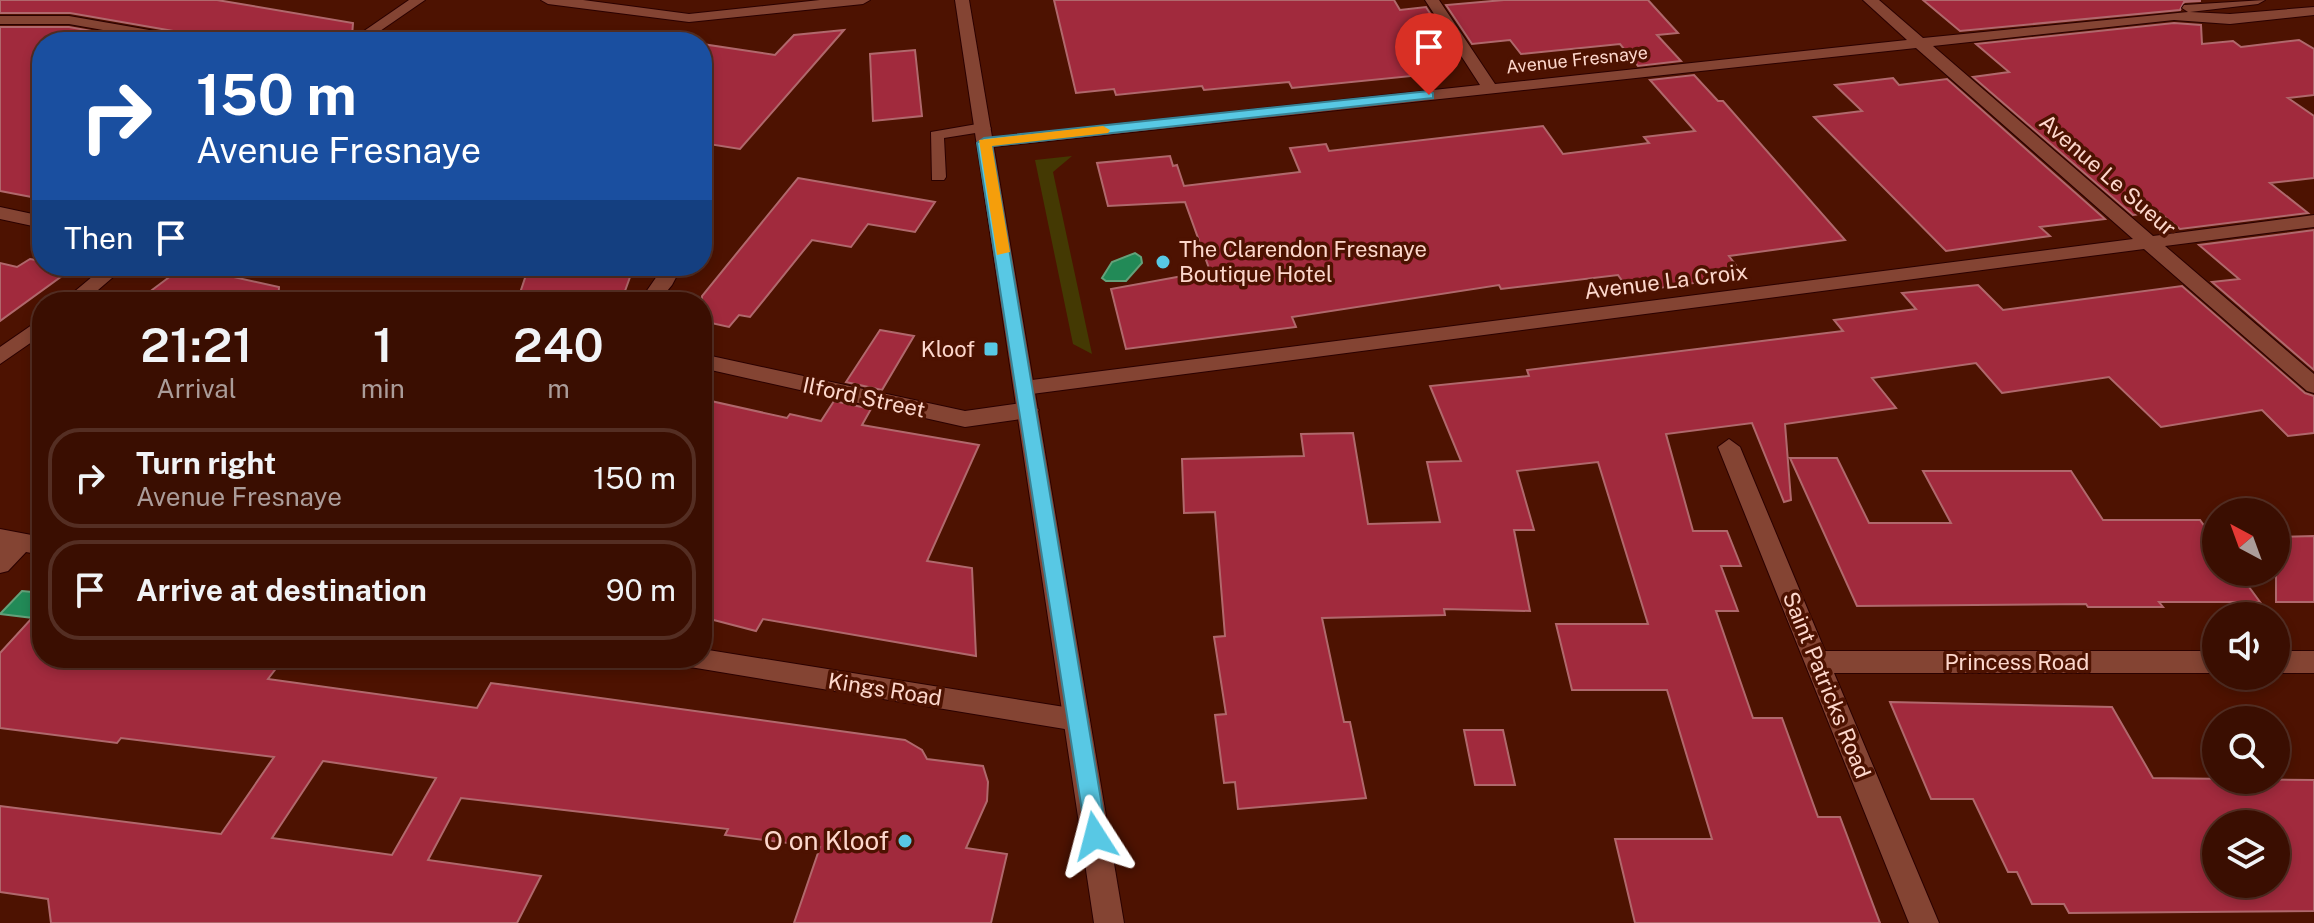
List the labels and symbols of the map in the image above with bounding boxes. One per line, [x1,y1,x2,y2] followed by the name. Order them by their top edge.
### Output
[1395,13,1463,95] pin
[1505,42,1649,77] street label: Avenue Fresnaye
[2035,109,2181,241] street label: Avenue Le Sueur
[1179,236,1427,287] place label: The Clarendon Fresnaye Boutique Hotel
[1154,253,1172,271] marker: The Clarendon Fresnaye Boutique Hotel
[1583,258,1749,304] street label: Avenue La Croix
[921,336,975,362] place label: Kloof
[982,340,1000,358] marker: Kloof
[800,371,928,423] street label: Ilford Street
[2202,498,2290,586] north arrow
[1778,588,1876,782] street label: Saint Patricks Road
[1945,649,2089,675] street label: Princess Road
[826,667,944,711] street label: Kings Road
[1053,794,1137,878] position arrow
[764,825,889,856] place label: O on Kloof
[896,832,914,850] marker: O on Kloof

